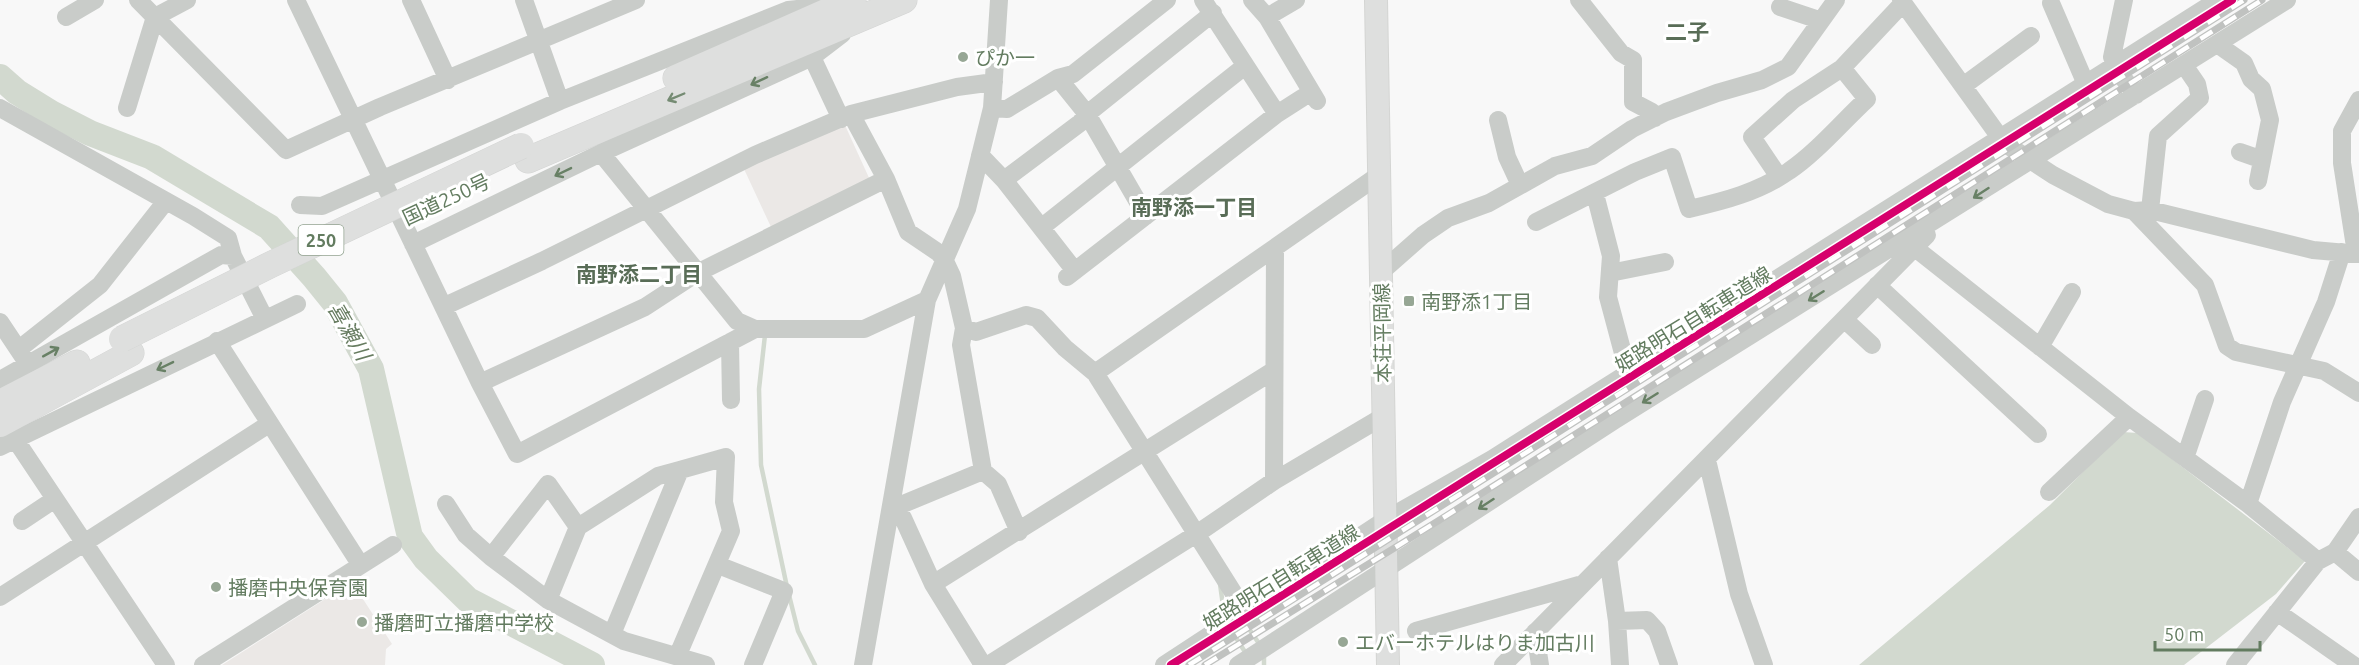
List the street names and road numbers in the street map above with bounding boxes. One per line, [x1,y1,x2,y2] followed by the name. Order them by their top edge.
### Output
[399,169,493,229] street label: 国道250号
[298,225,344,255] road number: 250
[1611,262,1775,376] street label: 姫路明石自転車道線
[1370,283,1394,383] street label: 本荘平岡線
[1199,520,1363,634] street label: 姫路明石自転車道線

